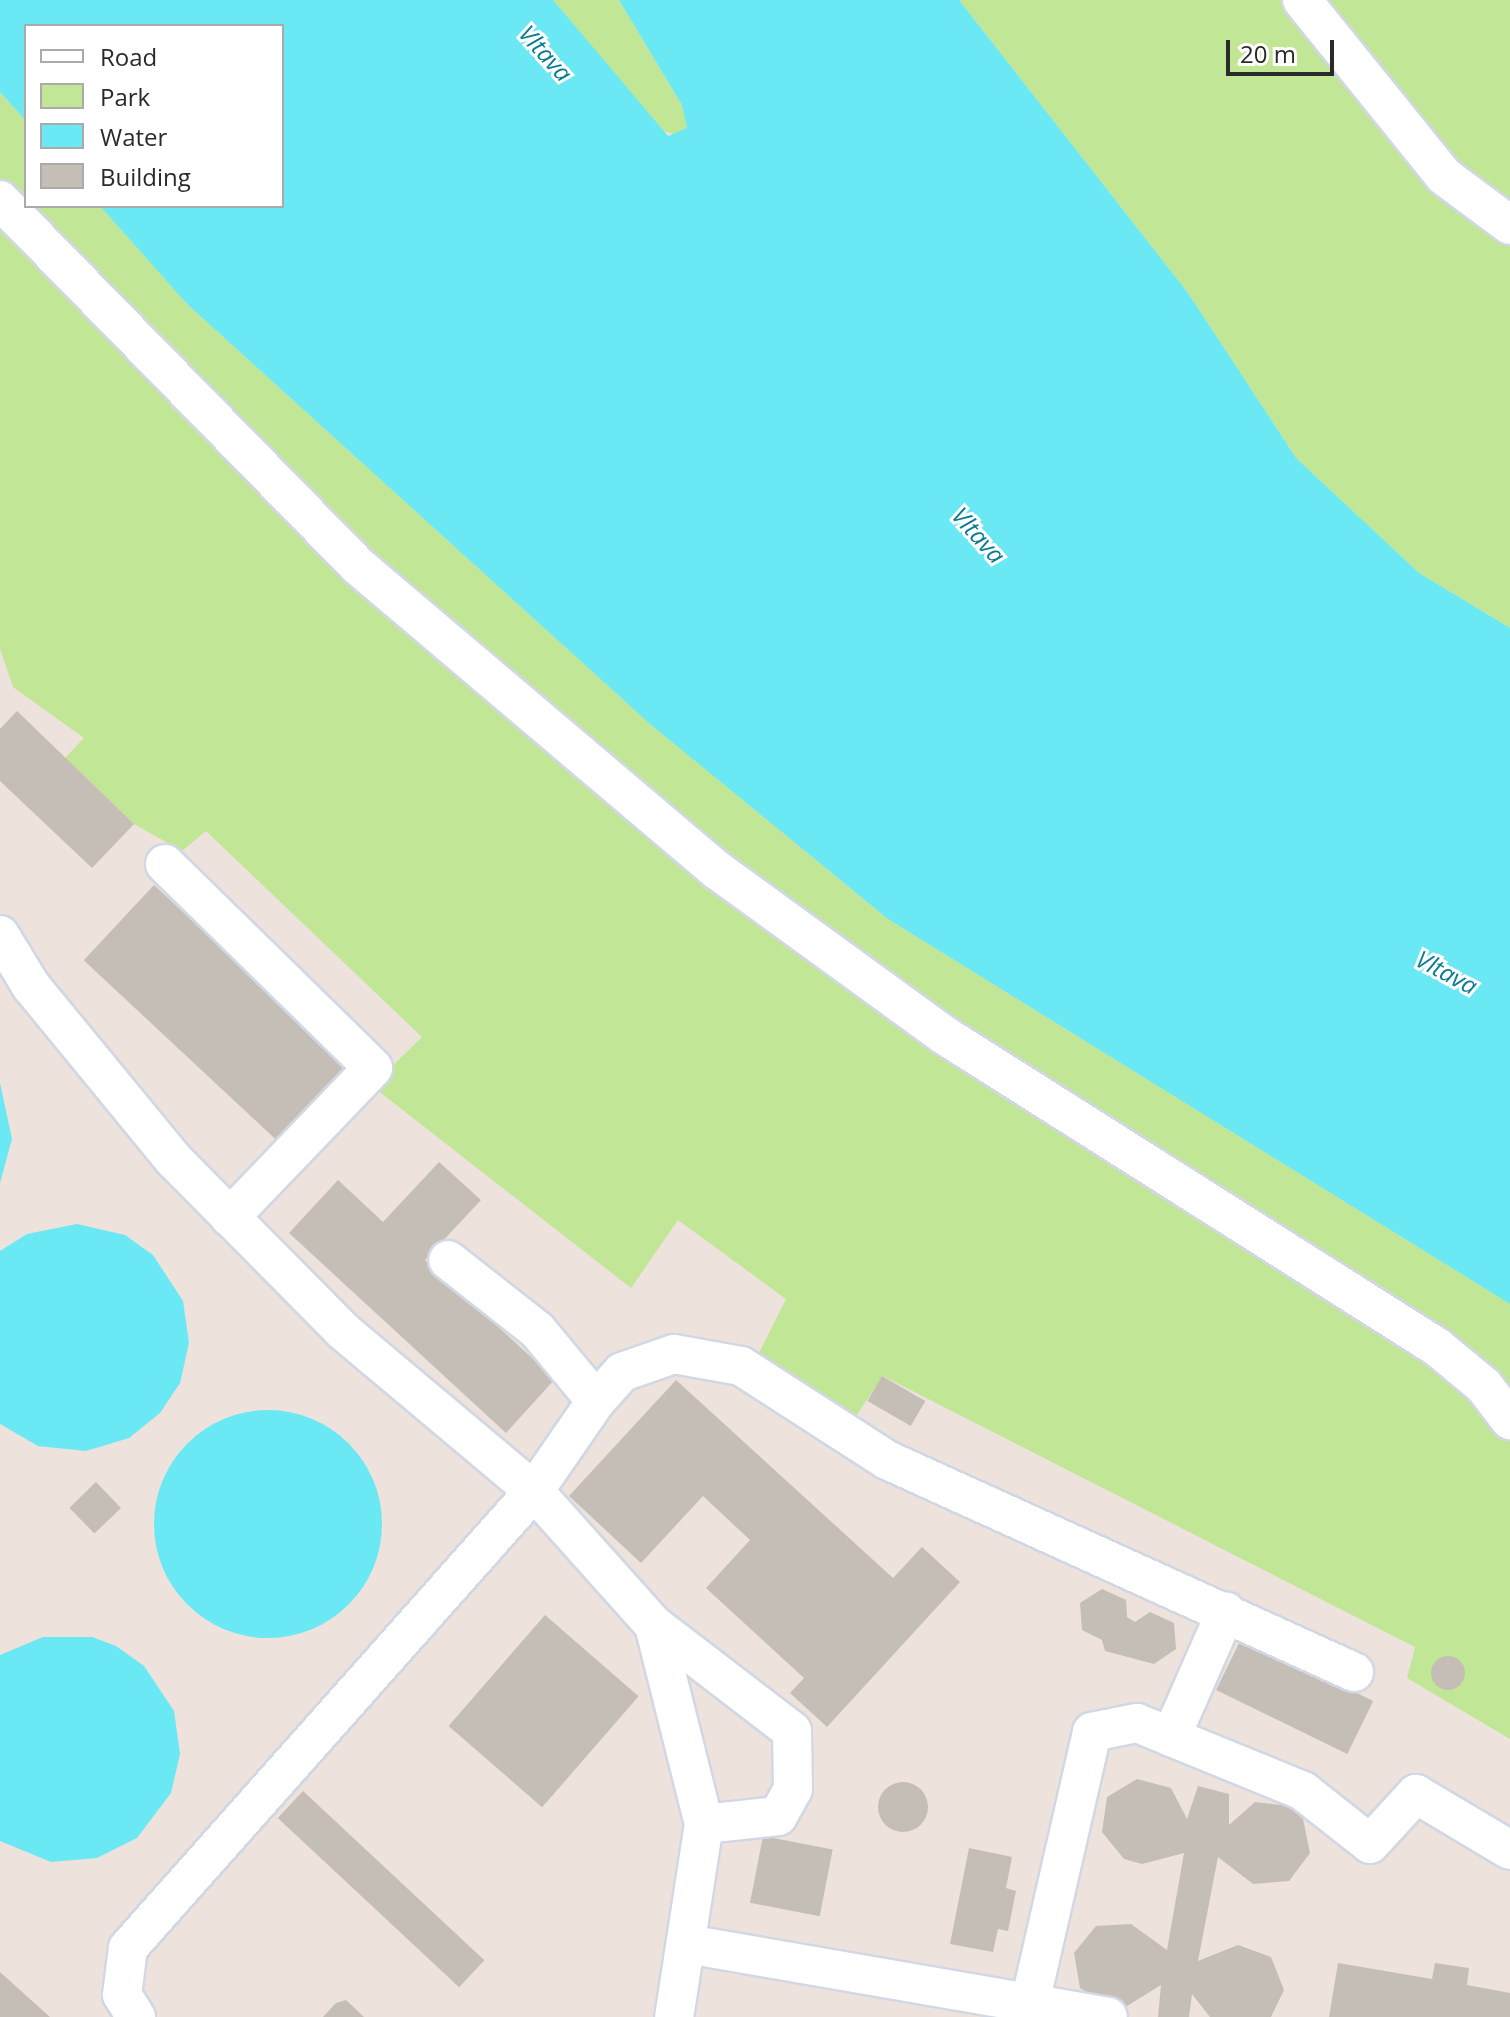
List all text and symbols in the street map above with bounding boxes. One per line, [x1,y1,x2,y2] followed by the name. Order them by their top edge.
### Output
[513,19,579,87] water label: Vltava
[24,24,284,208] legend
[1230,24,1338,74] scale bar
[1240,37,1296,70] text: 20 m
[100,40,157,73] text: Road
[100,80,150,113] text: Park
[100,120,167,153] text: Water
[100,160,191,193] text: Building
[946,501,1012,569] water label: Vltava
[1411,944,1483,1000] water label: Vltava

